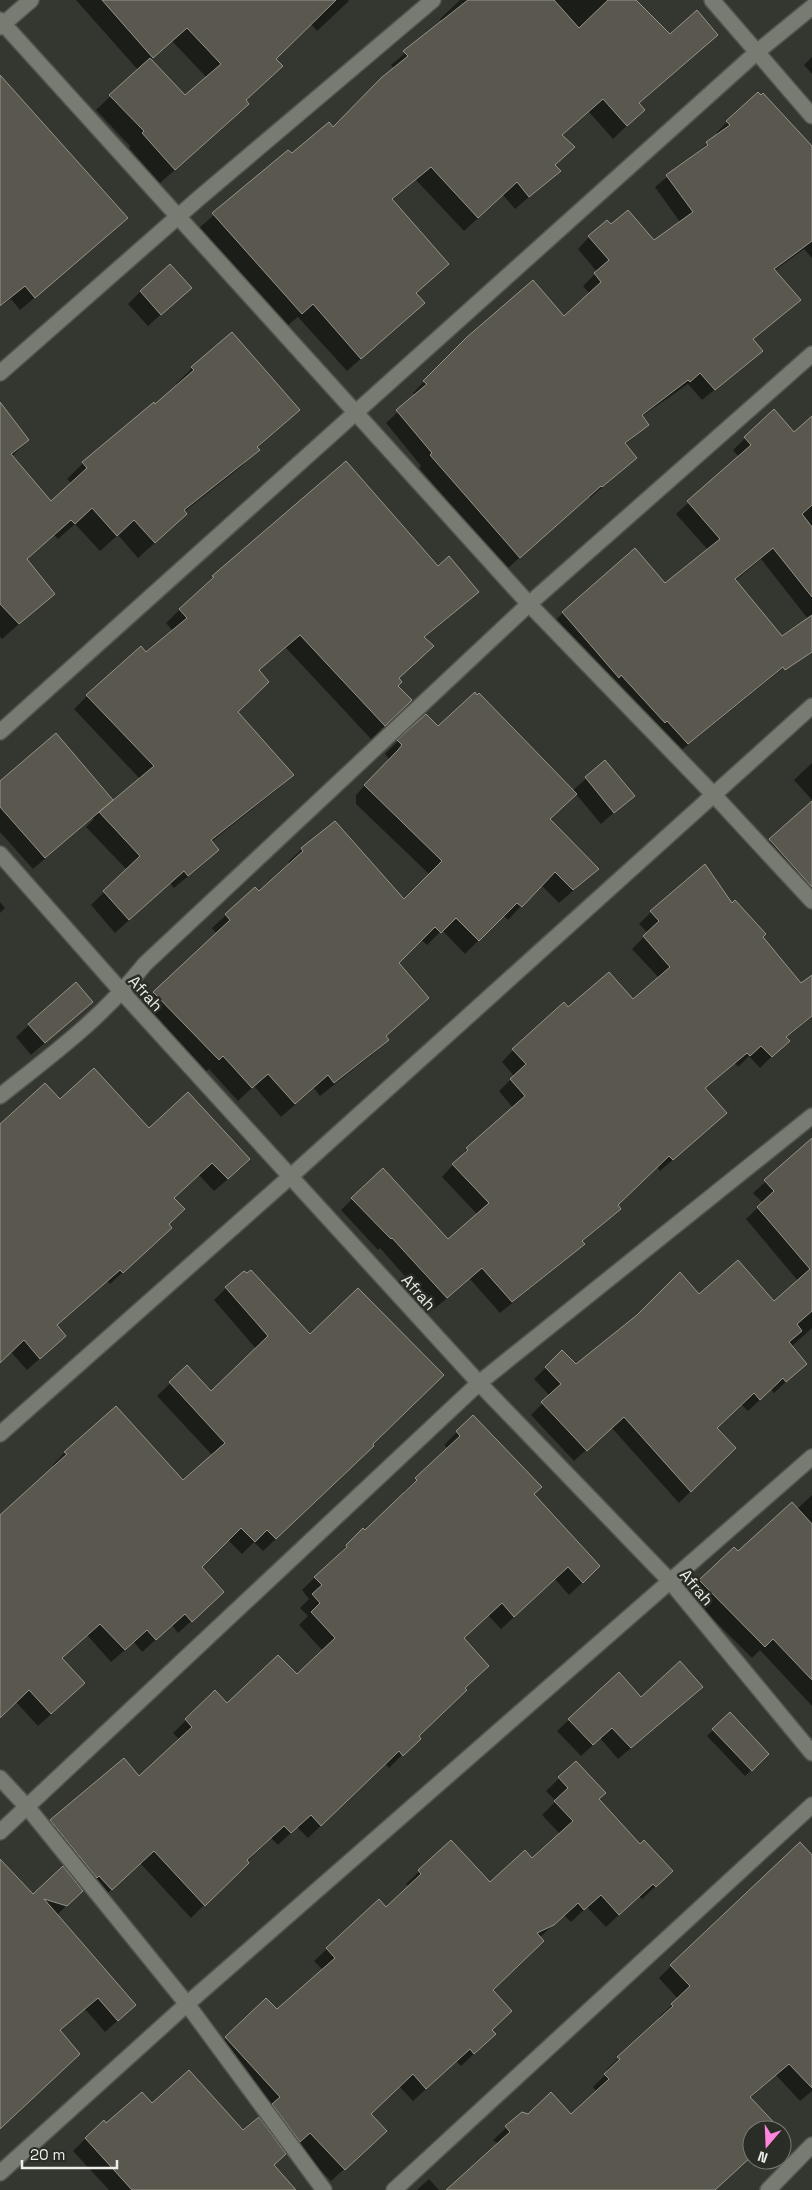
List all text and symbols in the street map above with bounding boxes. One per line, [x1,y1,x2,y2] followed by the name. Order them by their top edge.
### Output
[124,971,167,1016] street label: Afrah
[397,1270,440,1315] street label: Afrah
[675,1565,718,1610] street label: Afrah
[742,2120,792,2170] north arrow
[22,2138,118,2170] scale bar
[30,2145,65,2164] text: 20 m
[755,2147,770,2167] text: N

